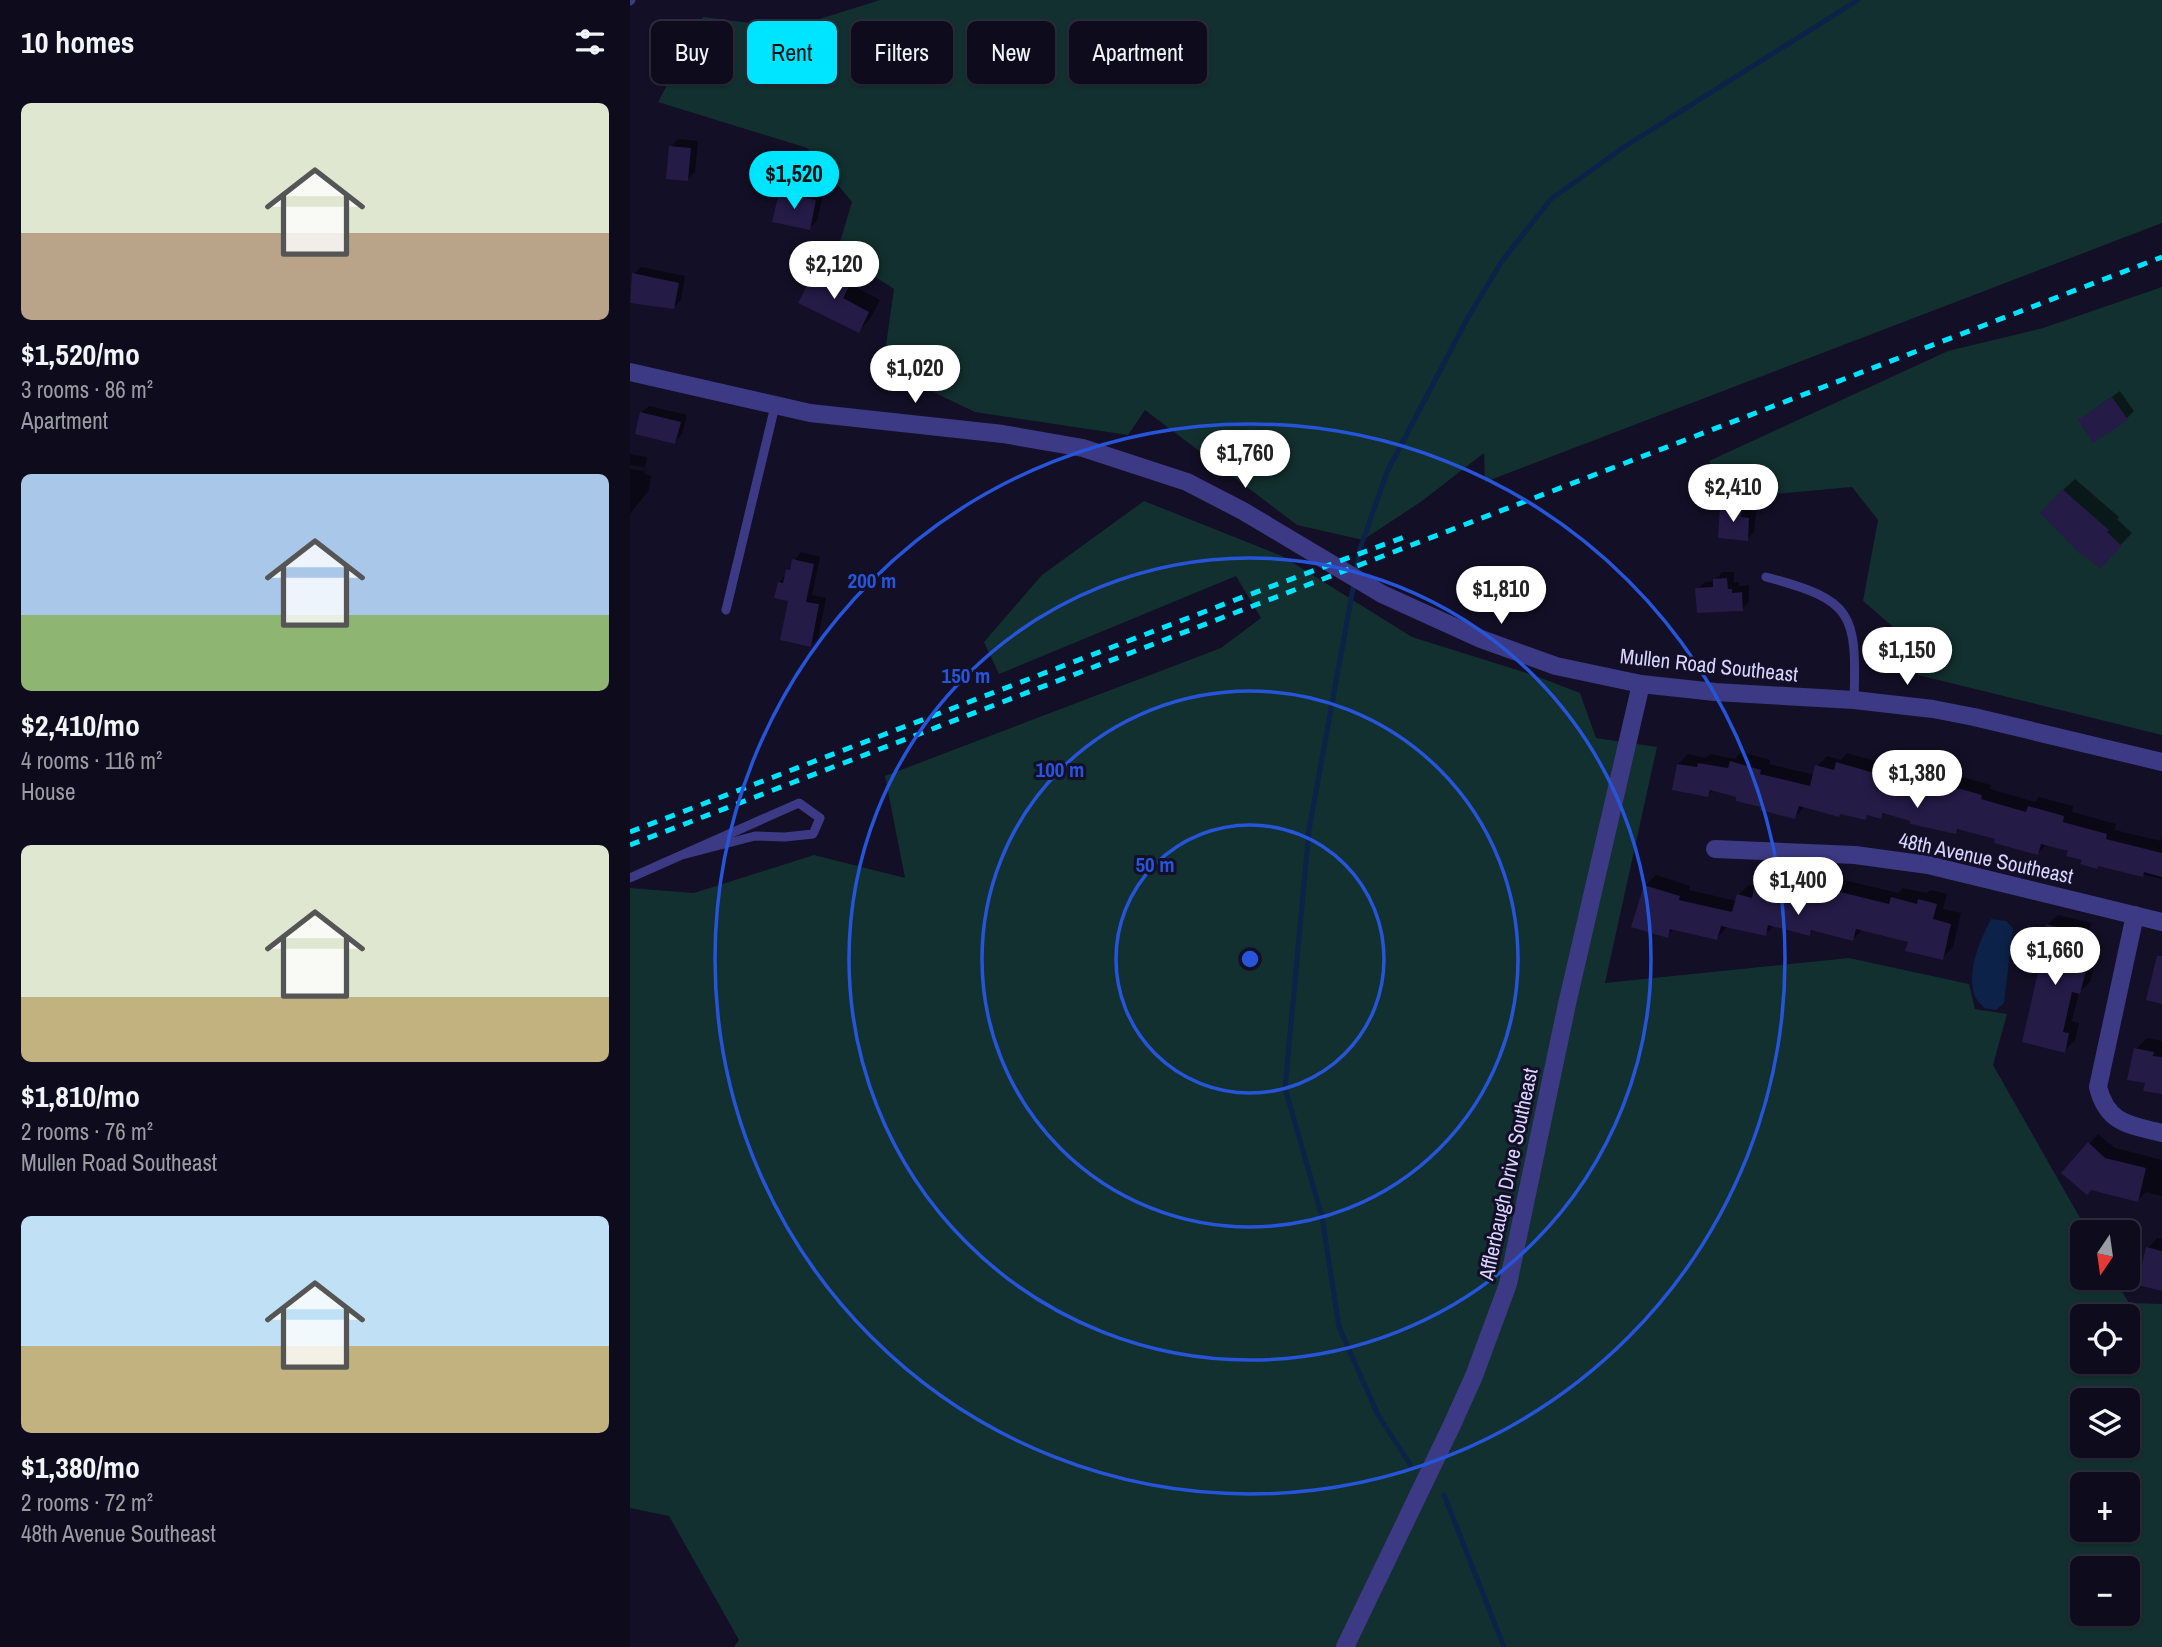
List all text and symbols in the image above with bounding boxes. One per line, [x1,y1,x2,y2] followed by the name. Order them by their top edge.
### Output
[651,21,733,84] chip: Buy
[747,21,837,84] chip: Rent
[851,21,953,84] chip: Filters
[967,21,1055,84] chip: New
[1069,21,1207,84] chip: Apartment
[21,22,135,62] text: 10 homes
[571,23,609,61] icon: filters
[252,149,378,275] icon: home
[737,152,851,211] pin: $1,520
[765,158,823,189] text: $1,520
[777,242,891,301] pin: $2,120
[805,248,863,279] text: $2,120
[21,334,140,374] text: $1,520/mo
[858,346,972,405] pin: $1,020
[886,352,944,383] text: $1,020
[21,374,153,405] text: 3 rooms · 86 m²
[21,405,108,436] text: Apartment
[1188,430,1302,490] pin: $1,760
[1216,437,1274,468] text: $1,760
[1676,464,1790,524] pin: $2,410
[1704,471,1762,502] text: $2,410
[252,520,378,646] icon: home
[848,566,896,595] text: 200 m
[1444,566,1558,626] pin: $1,810
[1472,573,1530,604] text: $1,810
[1850,628,1964,687] pin: $1,150
[1878,634,1936,665] text: $1,150
[1618,641,1800,689] street label: Mullen Road Southeast
[942,661,990,690] text: 150 m
[21,705,140,745] text: $2,410/mo
[21,745,162,776] text: 4 rooms · 116 m²
[1860,750,1974,810] pin: $1,380
[1036,755,1084,784] text: 100 m
[1888,757,1946,788] text: $1,380
[21,776,76,807] text: House
[1896,825,2076,891] street label: 48th Avenue Southeast
[1135,850,1175,879] text: 50 m
[1741,858,1855,917] pin: $1,400
[1769,864,1827,895] text: $1,400
[252,891,378,1017] icon: home
[1998,928,2112,987] pin: $1,660
[2026,934,2084,965] text: $1,660
[1238,947,1262,971] centre of rings
[1471,1065,1545,1284] street label: Afflerbaugh Drive Southeast
[21,1076,140,1116] text: $1,810/mo
[21,1116,153,1147] text: 2 rooms · 76 m²
[21,1147,217,1178] text: Mullen Road Southeast
[2070,1220,2140,1290] north arrow
[2070,1220,2140,1626] map controls
[252,1262,378,1388] icon: home
[2070,1304,2140,1374] button: locate
[2070,1388,2140,1458] button: layers
[21,1447,140,1487] text: $1,380/mo
[2070,1472,2140,1542] button: +
[21,1487,153,1518] text: 2 rooms · 72 m²
[21,1518,216,1549] text: 48th Avenue Southeast
[2070,1556,2140,1626] button: −

